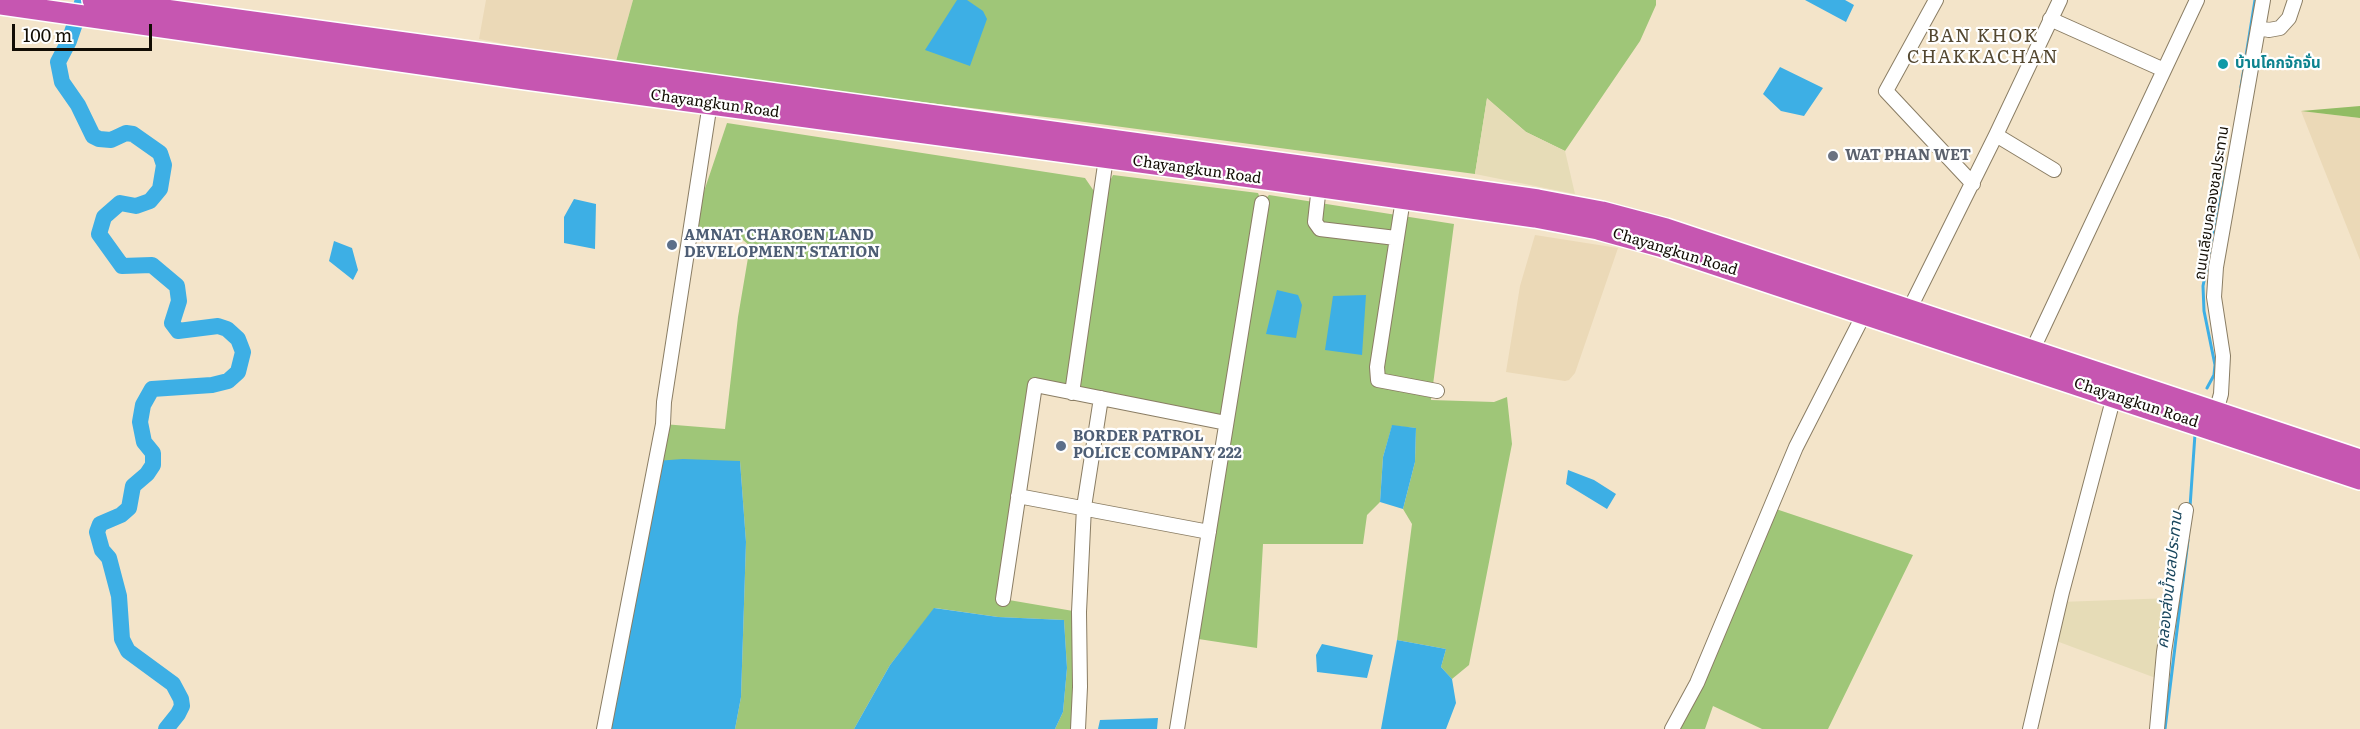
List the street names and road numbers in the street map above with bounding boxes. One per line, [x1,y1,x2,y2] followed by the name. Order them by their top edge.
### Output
[649,86,781,122] street label: Chayangkun Road
[2191,125,2233,281] street label: ถนนเลียบคลองชลประทาน
[1131,152,1263,188] street label: Chayangkun Road
[1610,224,1740,280] street label: Chayangkun Road
[2071,374,2201,432] street label: Chayangkun Road

